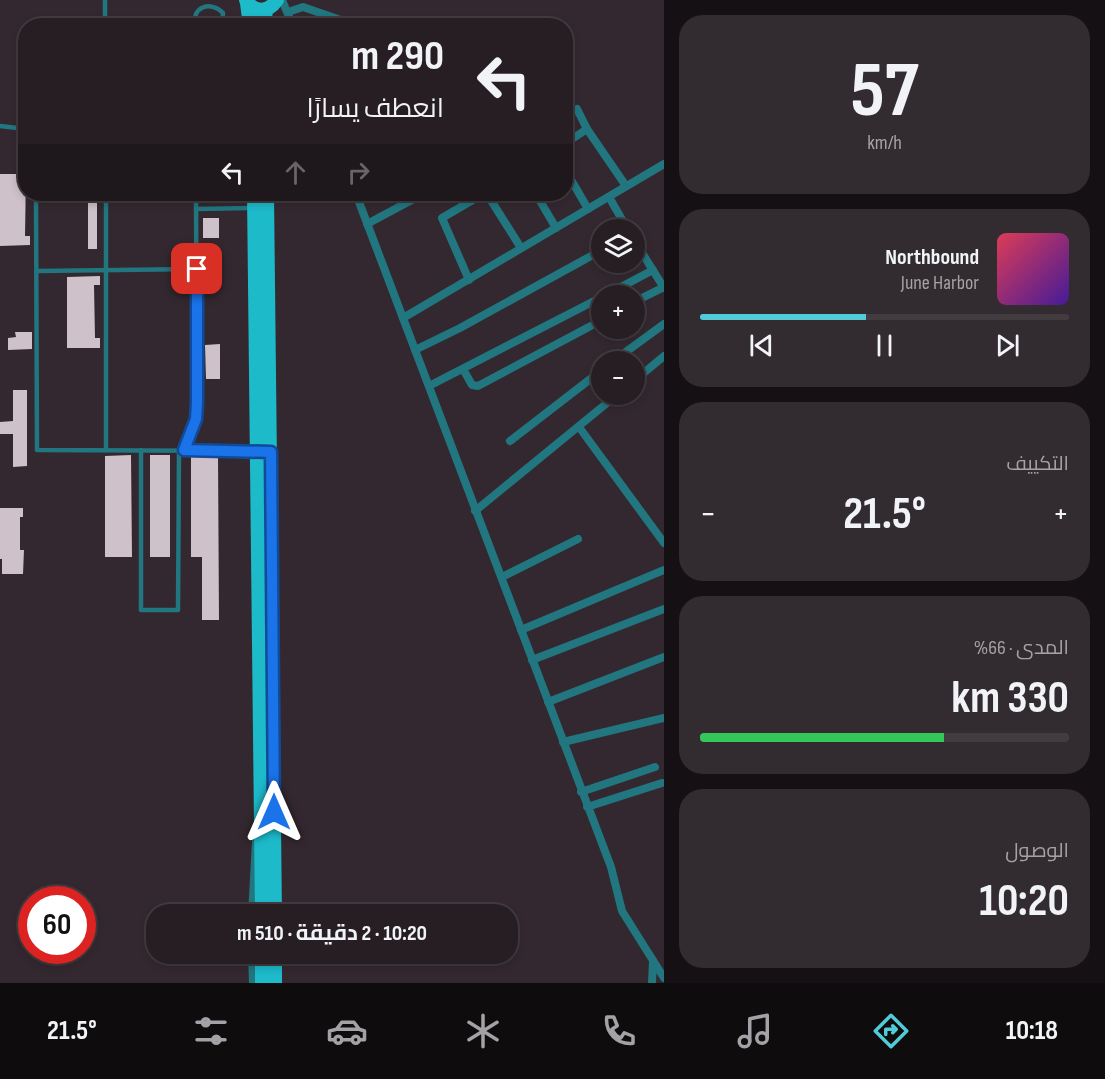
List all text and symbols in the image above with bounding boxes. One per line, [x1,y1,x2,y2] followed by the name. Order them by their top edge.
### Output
[351,31,444,82] text: 290 m
[465,42,543,120] icon: left
[850,45,919,138] text: 57
[307,93,444,125] text: انعطف يسارًا
[867,131,902,155] text: km/h
[216,156,249,189] icon: left
[279,156,312,189] icon: ahead
[342,156,375,189] icon: right
[591,219,645,405] map controls
[591,219,645,273] button: layers
[171,243,222,294] pin
[885,244,979,271] text: Northbound
[180,252,213,285] icon: arrive
[901,271,979,295] text: June Harbor
[591,285,645,339] button: +
[745,329,778,362] icon: previous
[868,329,901,362] icon: pause
[991,329,1024,362] icon: next
[591,351,645,405] button: −
[1006,452,1069,476] text: التكييف
[843,487,926,542] text: 21.5°
[700,494,716,534] text: −
[1053,494,1069,534] text: +
[974,636,1069,660] text: المدى · 66%
[951,671,1069,726] text: 330 km
[242,780,306,844] position arrow
[1005,839,1069,863] text: الوصول
[979,874,1069,929] text: 10:20
[18,886,96,964] speed limit sign: 60
[237,920,427,947] text: 10:20 · 2 دقيقة · 510 m
[190,1010,232,1052] icon: filters
[326,1010,368,1052] icon: car
[462,1010,504,1052] icon: climate
[598,1010,640,1052] icon: phone
[734,1010,776,1052] icon: music
[870,1010,912,1052] icon: directions
[47,1015,97,1047] text: 21.5°
[1006,1015,1058,1047] text: 10:18

